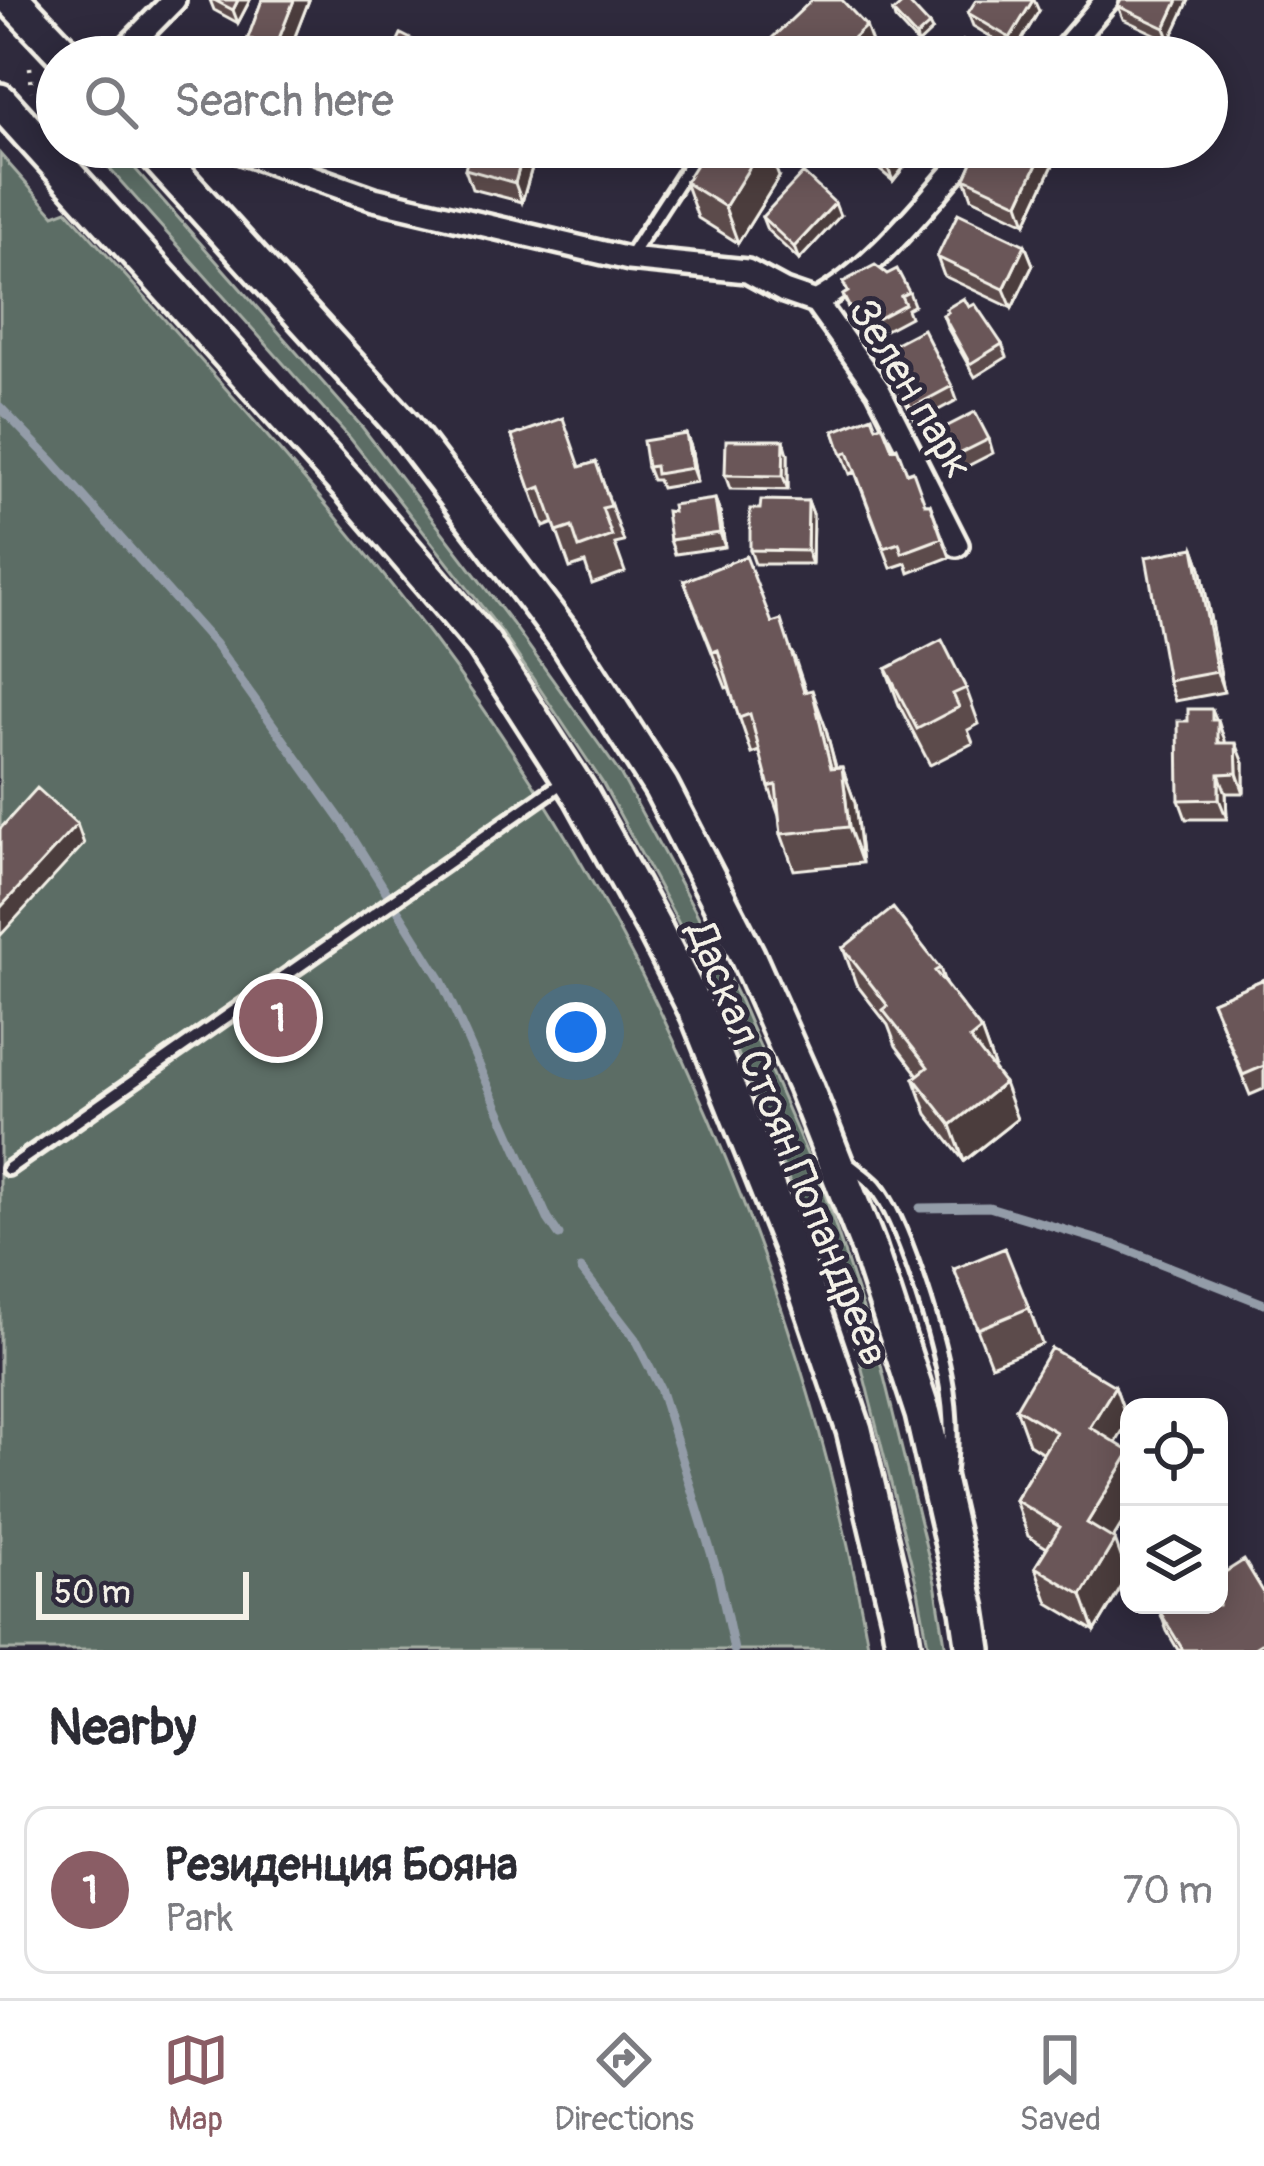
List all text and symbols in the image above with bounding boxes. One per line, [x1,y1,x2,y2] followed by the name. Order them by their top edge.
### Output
[36,36,1228,168] search box
[78,69,144,135] icon: search
[174,74,394,130] text: Search here
[836,289,984,489] street label: Зелен парк
[673,912,900,1373] street label: Даскал Стоян Попандреев
[239,973,317,1063] pin: 1
[546,1002,606,1062] your location
[1120,1398,1228,1614] map controls
[1120,1398,1228,1506] button: locate
[1120,1506,1228,1614] button: layers
[36,1566,249,1619] scale bar
[54,1572,131,1613] text: 50 m
[48,1696,196,1760] text: Nearby
[165,1838,518,1894] text: Резиденция Бояна
[82,1866,98,1915] text: 1
[1123,1866,1213,1915] text: 70 m
[165,1894,233,1943] text: Park
[163,2027,229,2140] tab: Map
[554,2027,694,2140] tab: Directions
[1019,2027,1101,2140] tab: Saved

